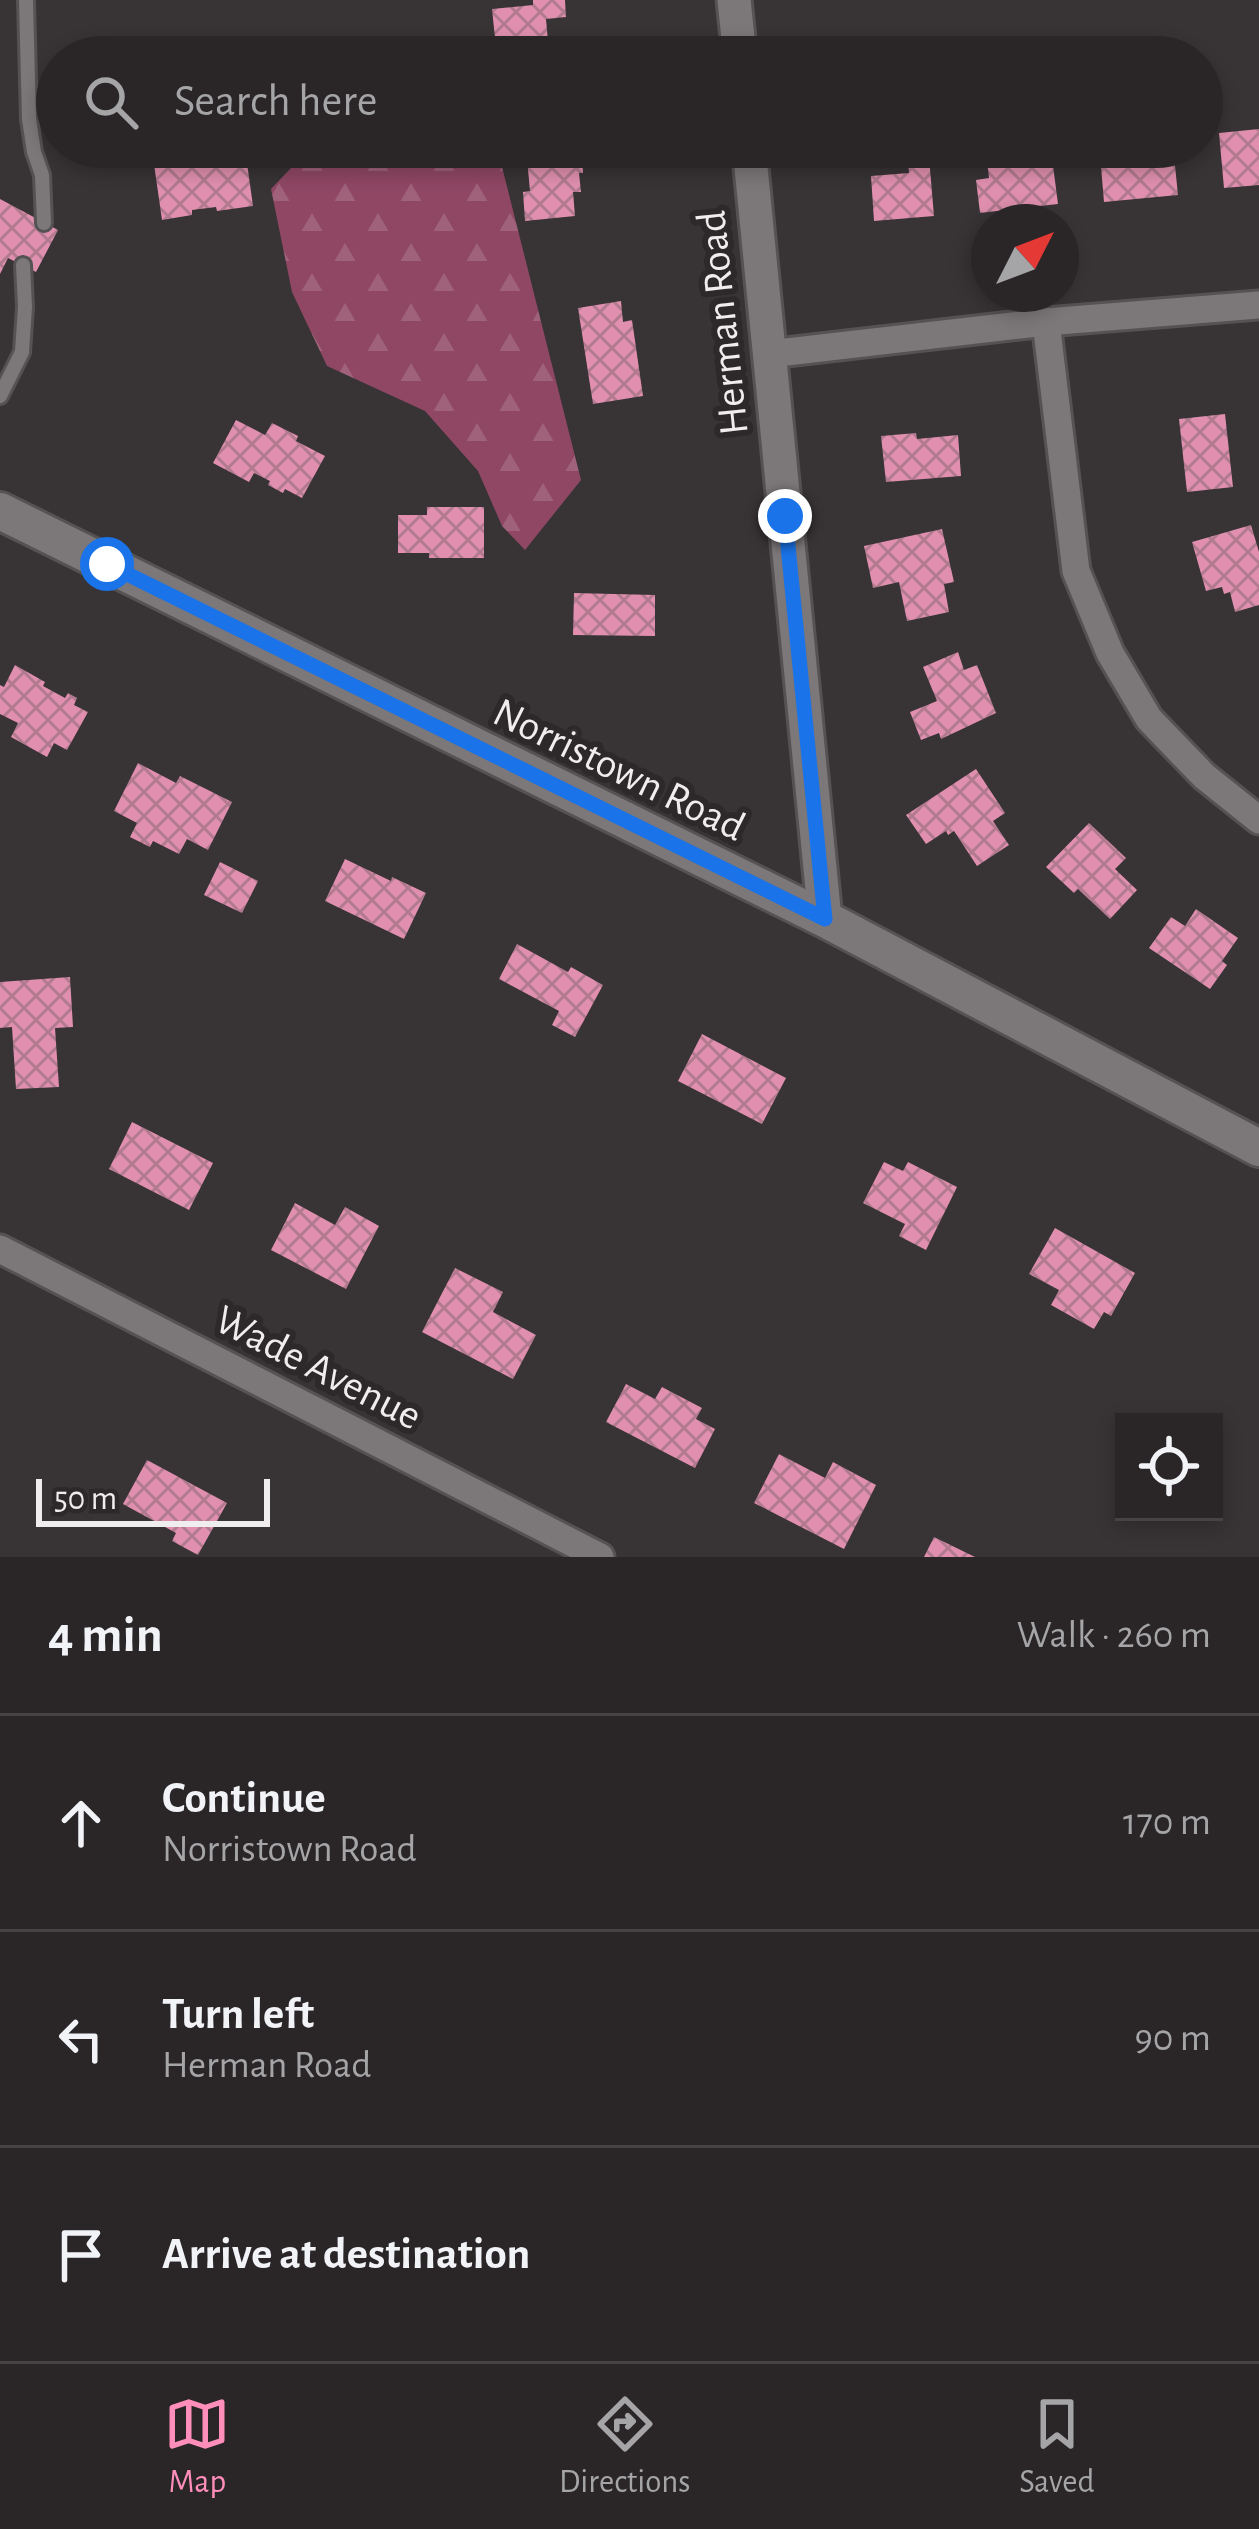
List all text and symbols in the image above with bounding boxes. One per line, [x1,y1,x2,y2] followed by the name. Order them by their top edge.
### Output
[36,36,1223,168] search box
[78,69,144,135] icon: search
[174,79,377,124] text: Search here
[971,204,1079,312] north arrow
[690,208,756,437] street label: Herman Road
[758,489,812,543] route end
[80,537,134,591] route start
[487,691,752,849] street label: Norristown Road
[208,1298,428,1438] street label: Wade Avenue
[1115,1413,1223,1521] map controls
[1115,1413,1223,1521] button: locate
[36,1473,270,1526] scale bar
[54,1483,117,1516] text: 50 m
[48,1610,163,1661] text: 4 min
[1017,1616,1211,1655] text: Walk · 260 m
[162,1776,326,1821] text: Continue
[48,1790,114,1856] icon: ahead
[1123,1803,1211,1842] text: 170 m
[162,1830,417,1869] text: Norristown Road
[162,1992,314,2037] text: Turn left
[48,2006,114,2072] icon: left
[1134,2019,1211,2058] text: 90 m
[162,2046,371,2085] text: Herman Road
[48,2222,114,2288] icon: arrive
[162,2232,530,2277] text: Arrive at destination
[164,2391,230,2503] tab: Map
[559,2391,690,2503] tab: Directions
[1019,2391,1095,2503] tab: Saved

